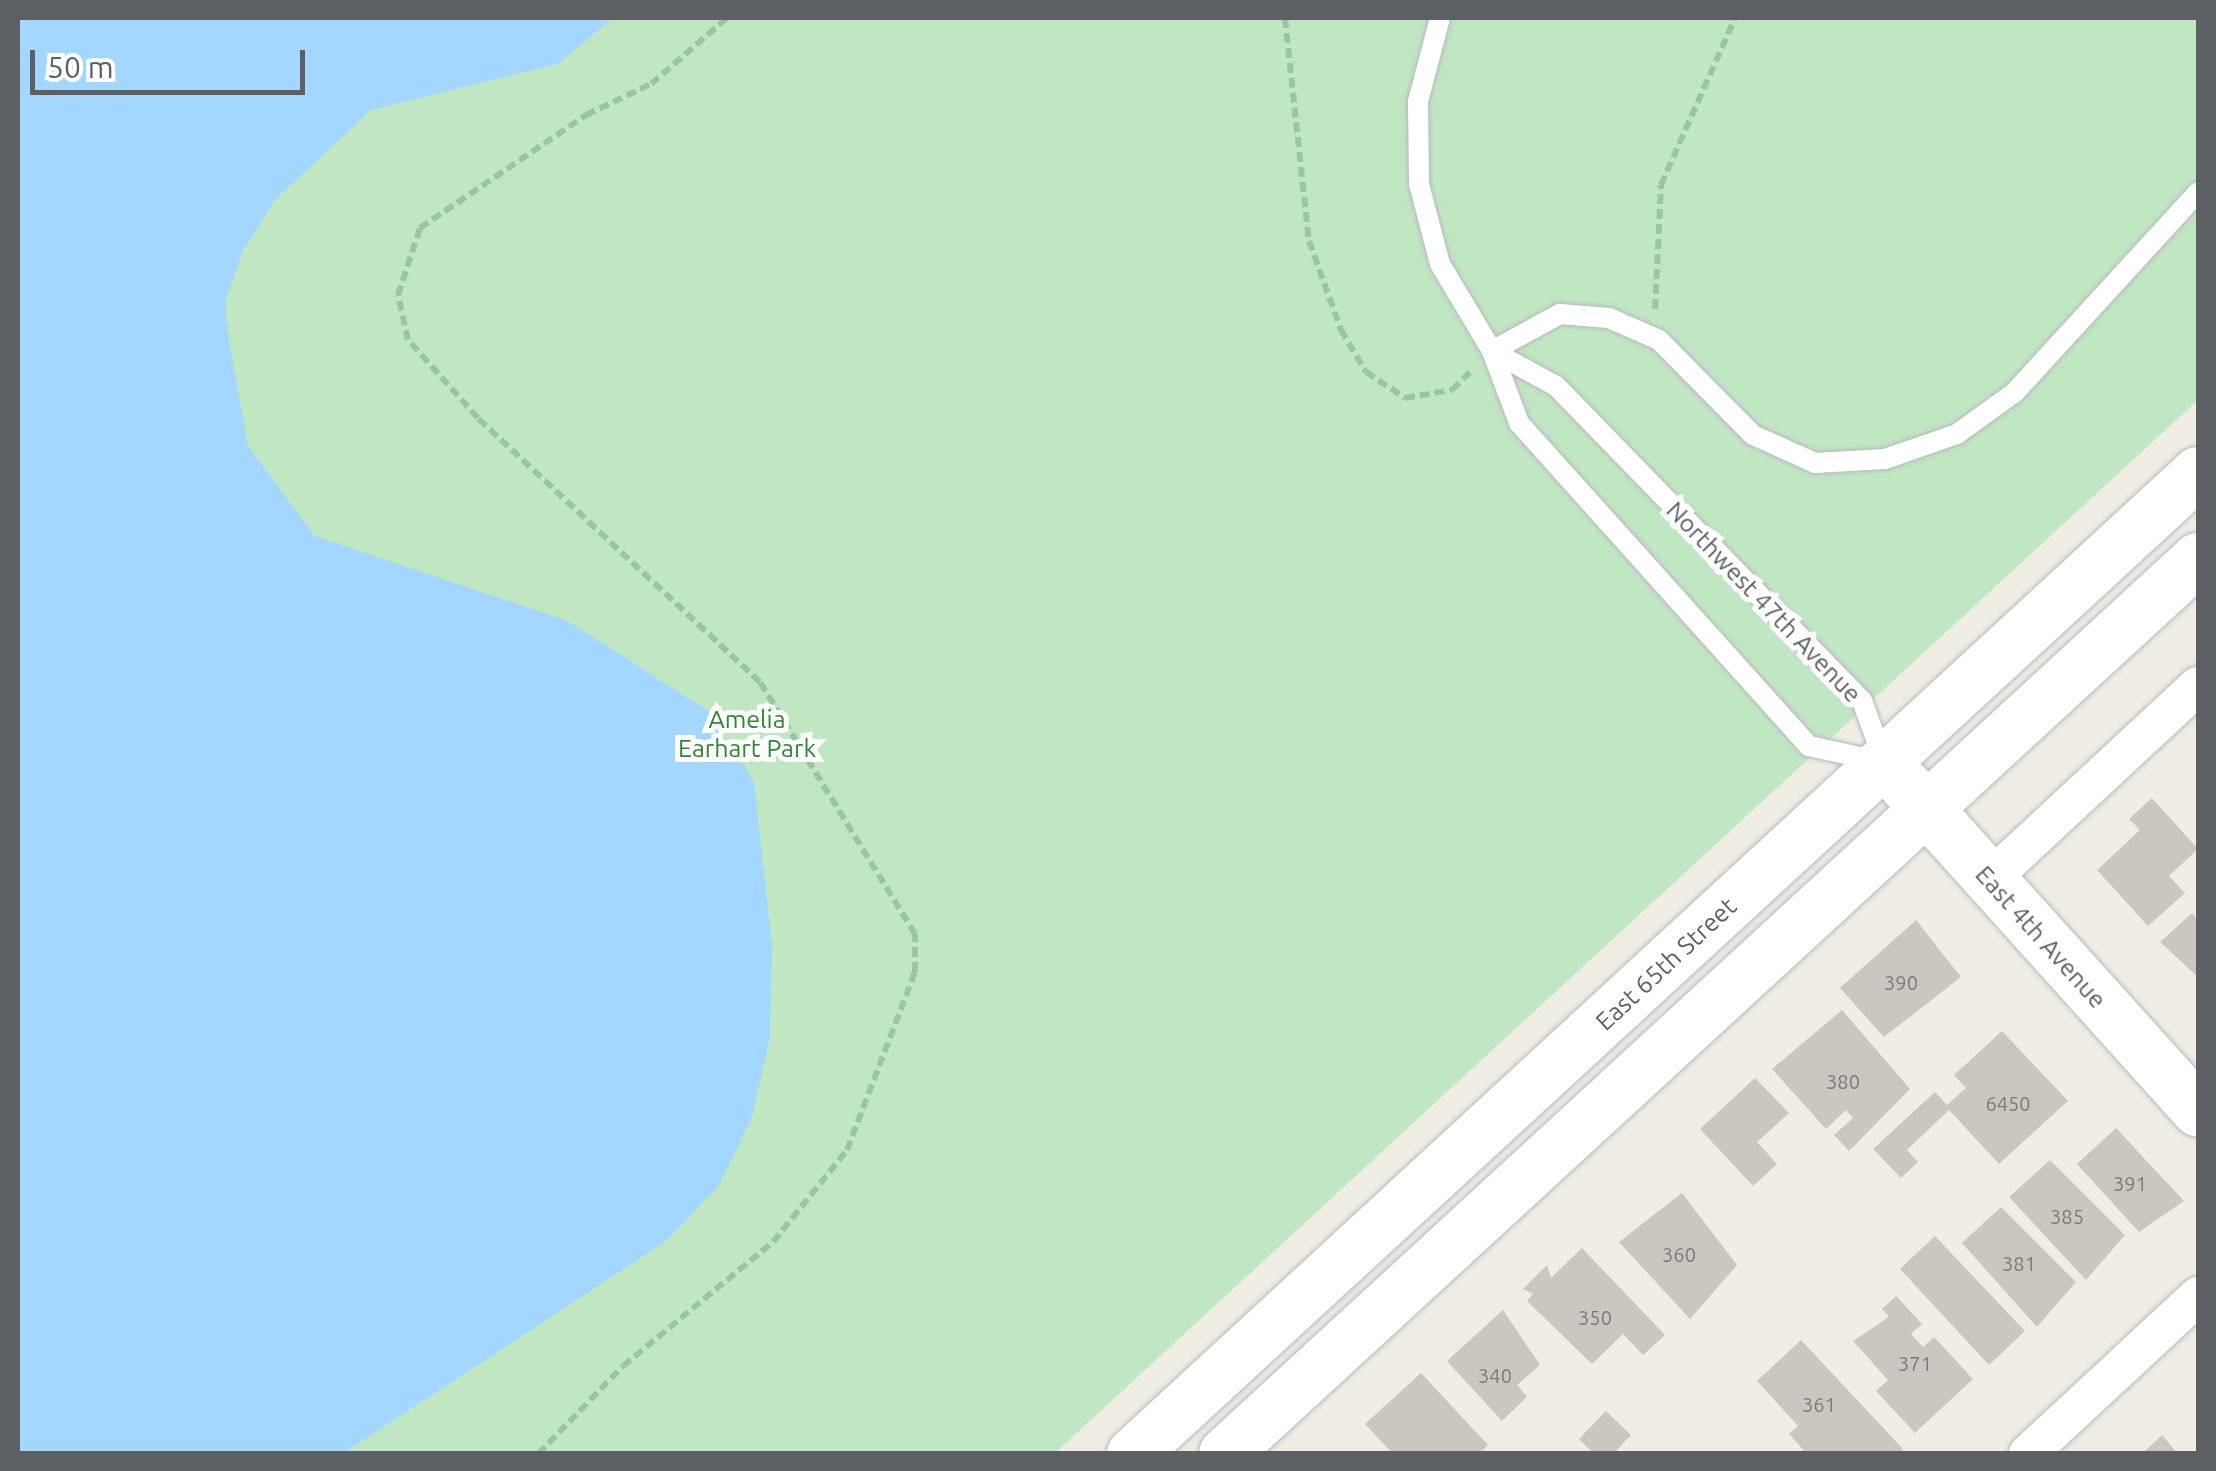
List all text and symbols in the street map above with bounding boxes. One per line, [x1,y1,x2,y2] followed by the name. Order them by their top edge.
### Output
[35,30,310,92] scale bar
[47,50,114,84] text: 50 m
[1660,495,1868,709] street label: Northwest 47th Avenue
[678,705,816,764] park label: Amelia Earhart Park
[1969,860,2113,1014] street label: East 4th Avenue
[1590,891,1742,1037] street label: East 65th Street
[1884,970,1918,994] house number: 390
[1826,1069,1860,1093] house number: 380
[1985,1091,2031,1115] house number: 6450
[2113,1171,2147,1195] house number: 391
[2050,1204,2084,1228] house number: 385
[1662,1242,1696,1266] house number: 360
[2002,1251,2036,1275] house number: 381
[1578,1305,1612,1329] house number: 350
[1898,1351,1932,1375] house number: 371
[1478,1363,1512,1387] house number: 340
[1802,1392,1836,1416] house number: 361

